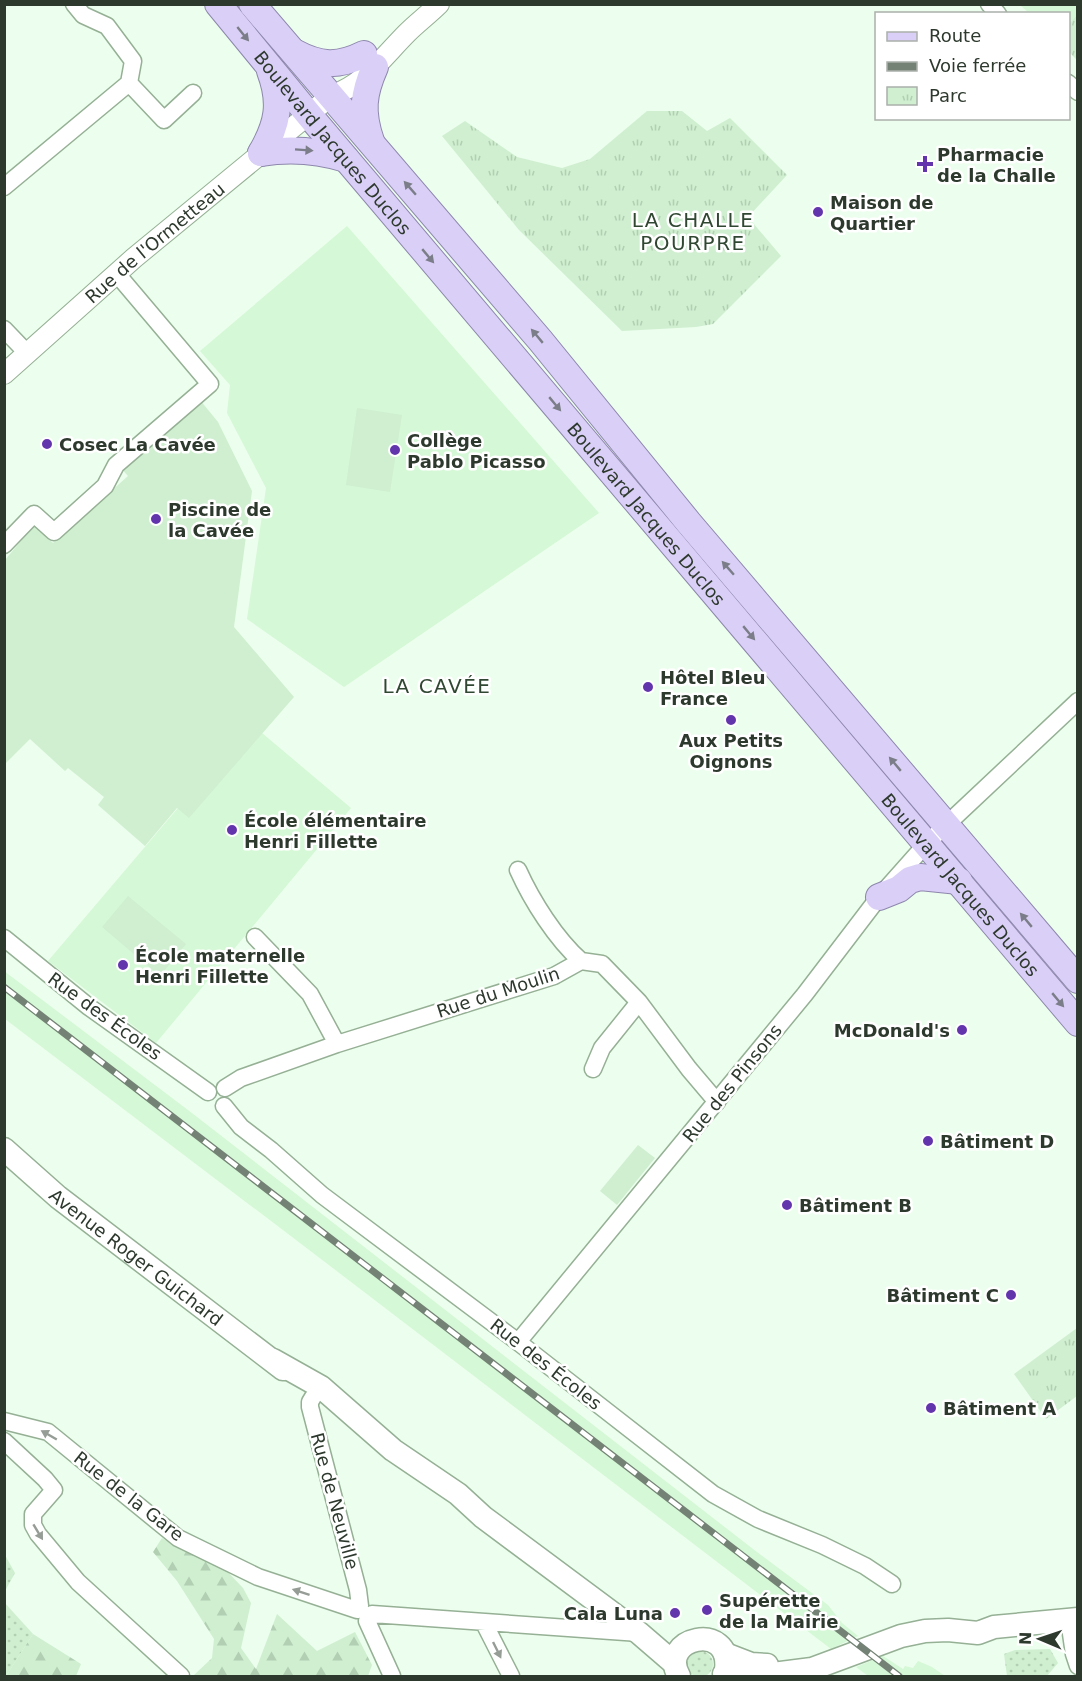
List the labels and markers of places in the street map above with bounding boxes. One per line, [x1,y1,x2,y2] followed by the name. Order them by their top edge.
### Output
[937,144,1056,186] place label: Pharmacie de la Challe
[918,157,932,171] marker: Pharmacie de la Challe
[830,192,933,234] place label: Maison de Quartier
[811,205,825,219] marker: Maison de Quartier
[407,430,546,472] place label: Collège Pablo Picasso
[59,434,216,455] place label: Cosec La Cavée
[40,437,54,451] marker: Cosec La Cavée
[388,443,402,457] marker: Collège Pablo Picasso
[168,499,271,541] place label: Piscine de la Cavée
[149,512,163,526] marker: Piscine de la Cavée
[660,667,766,709] place label: Hôtel Bleu France
[641,680,655,694] marker: Hôtel Bleu France
[724,713,738,727] marker: Aux Petits Oignons
[679,730,783,772] place label: Aux Petits Oignons
[244,810,426,852] place label: École élémentaire Henri Fillette
[225,823,239,837] marker: École élémentaire Henri Fillette
[135,945,305,987] place label: École maternelle Henri Fillette
[116,958,130,972] marker: École maternelle Henri Fillette
[834,1020,950,1041] place label: McDonald's
[955,1023,969,1037] marker: McDonald's
[940,1131,1054,1152] place label: Bâtiment D
[921,1134,935,1148] marker: Bâtiment D
[799,1195,912,1216] place label: Bâtiment B
[780,1198,794,1212] marker: Bâtiment B
[887,1285,999,1306] place label: Bâtiment C
[1004,1288,1018,1302] marker: Bâtiment C
[943,1398,1056,1419] place label: Bâtiment A
[924,1401,938,1415] marker: Bâtiment A
[719,1590,838,1632] place label: Supérette de la Mairie
[564,1603,663,1624] place label: Cala Luna
[700,1603,714,1617] marker: Supérette de la Mairie
[668,1606,682,1620] marker: Cala Luna

